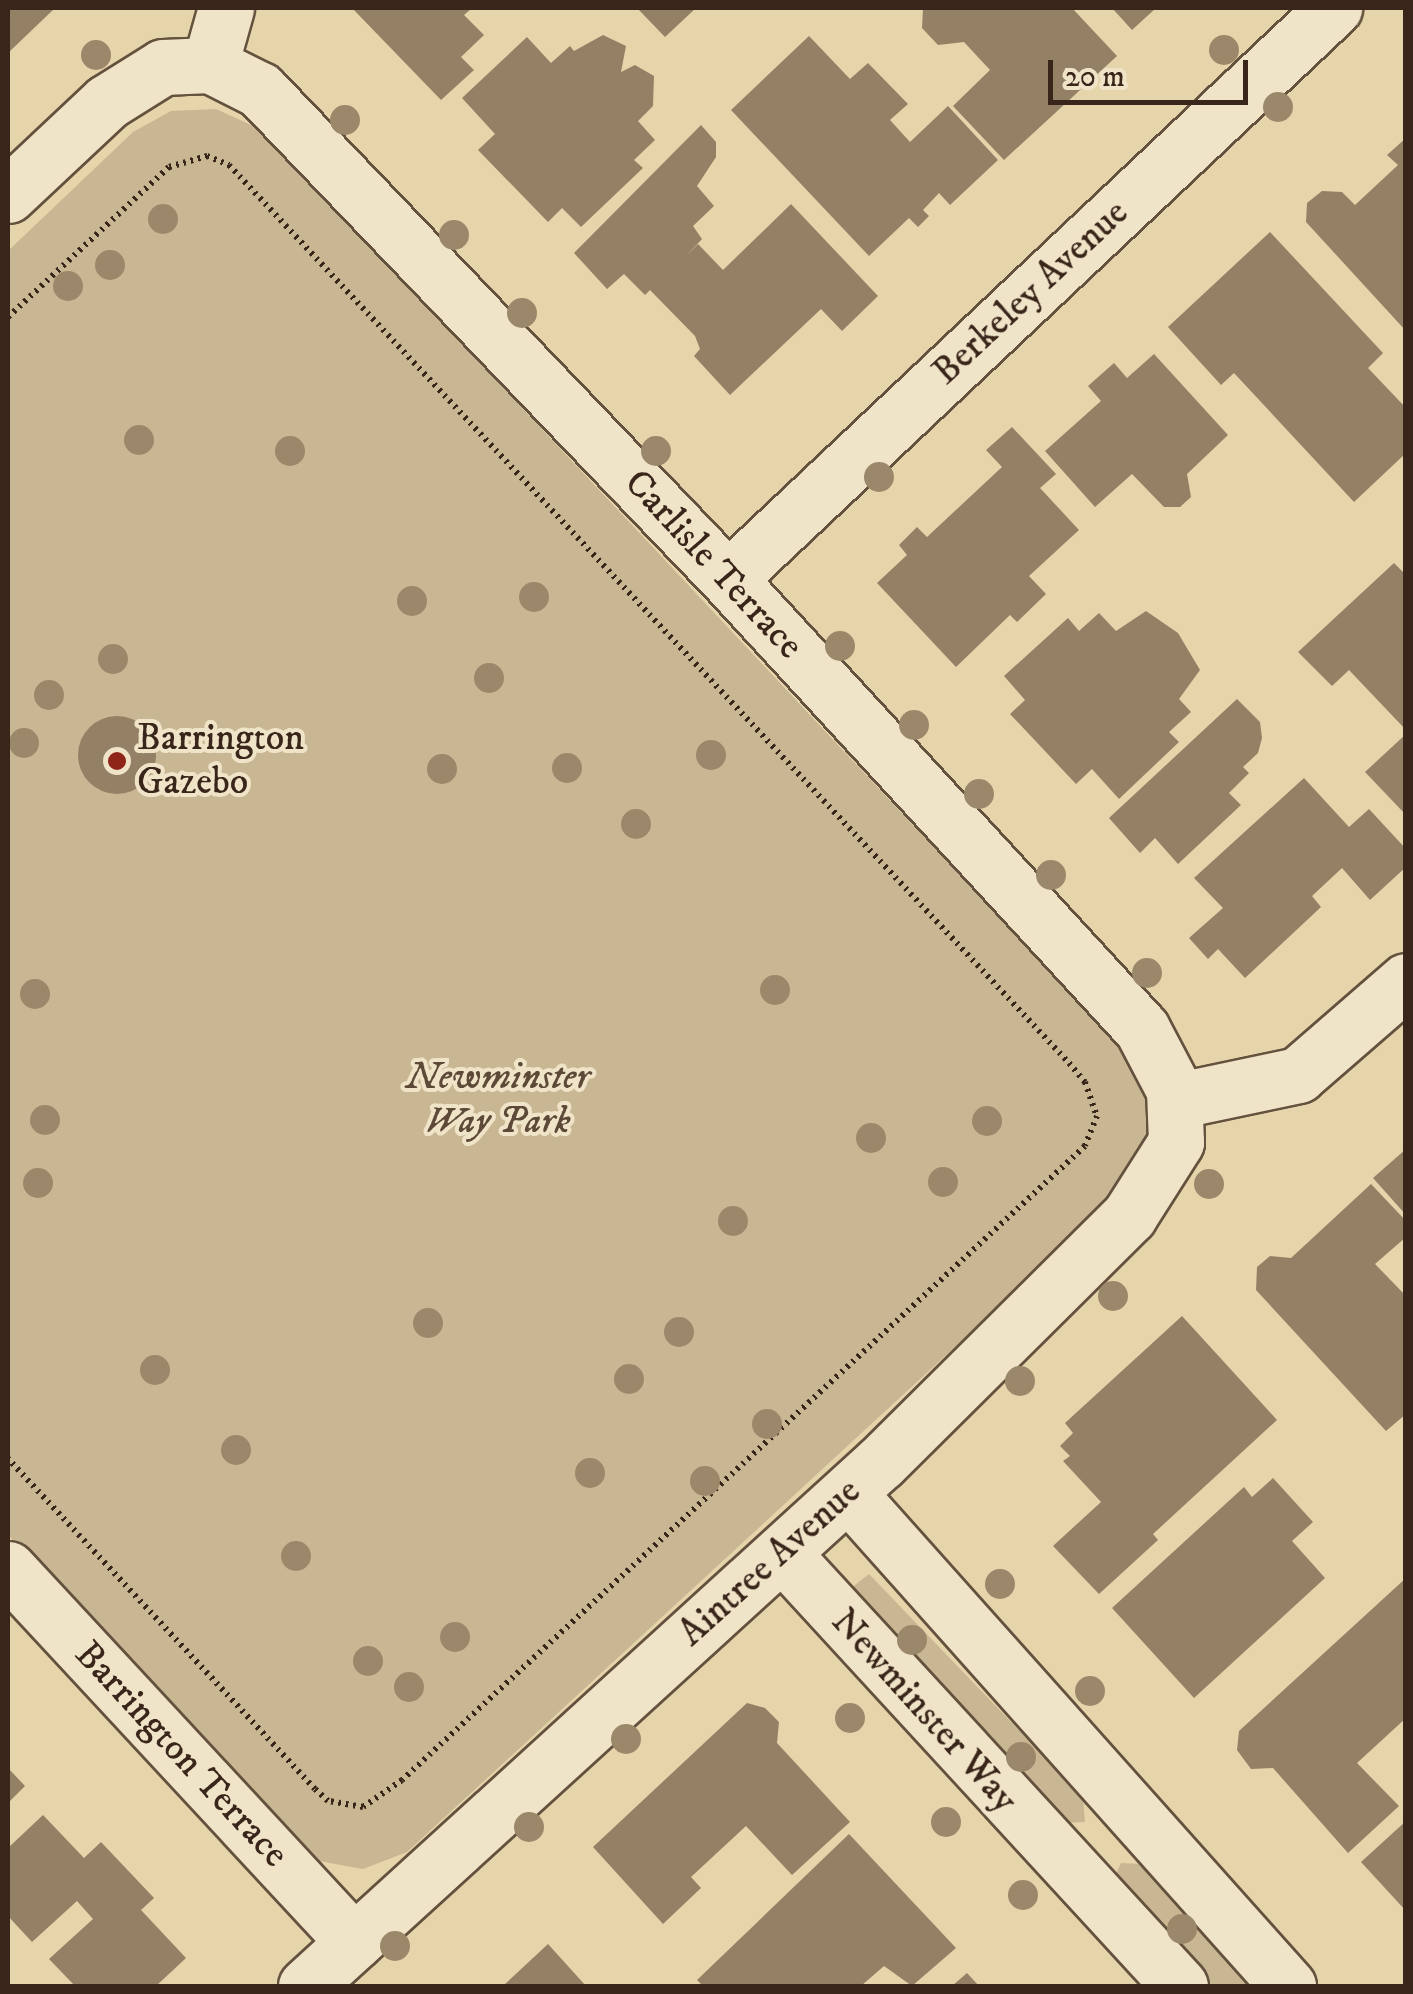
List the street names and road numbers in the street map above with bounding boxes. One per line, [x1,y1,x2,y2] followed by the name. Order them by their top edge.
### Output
[924,191,1138,395] street label: Berkeley Avenue
[614,461,812,669] street label: Carlisle Terrace
[670,1469,870,1657] street label: Aintree Avenue
[821,1600,1027,1822] street label: Newminster Way
[65,1633,297,1877] street label: Barrington Terrace

